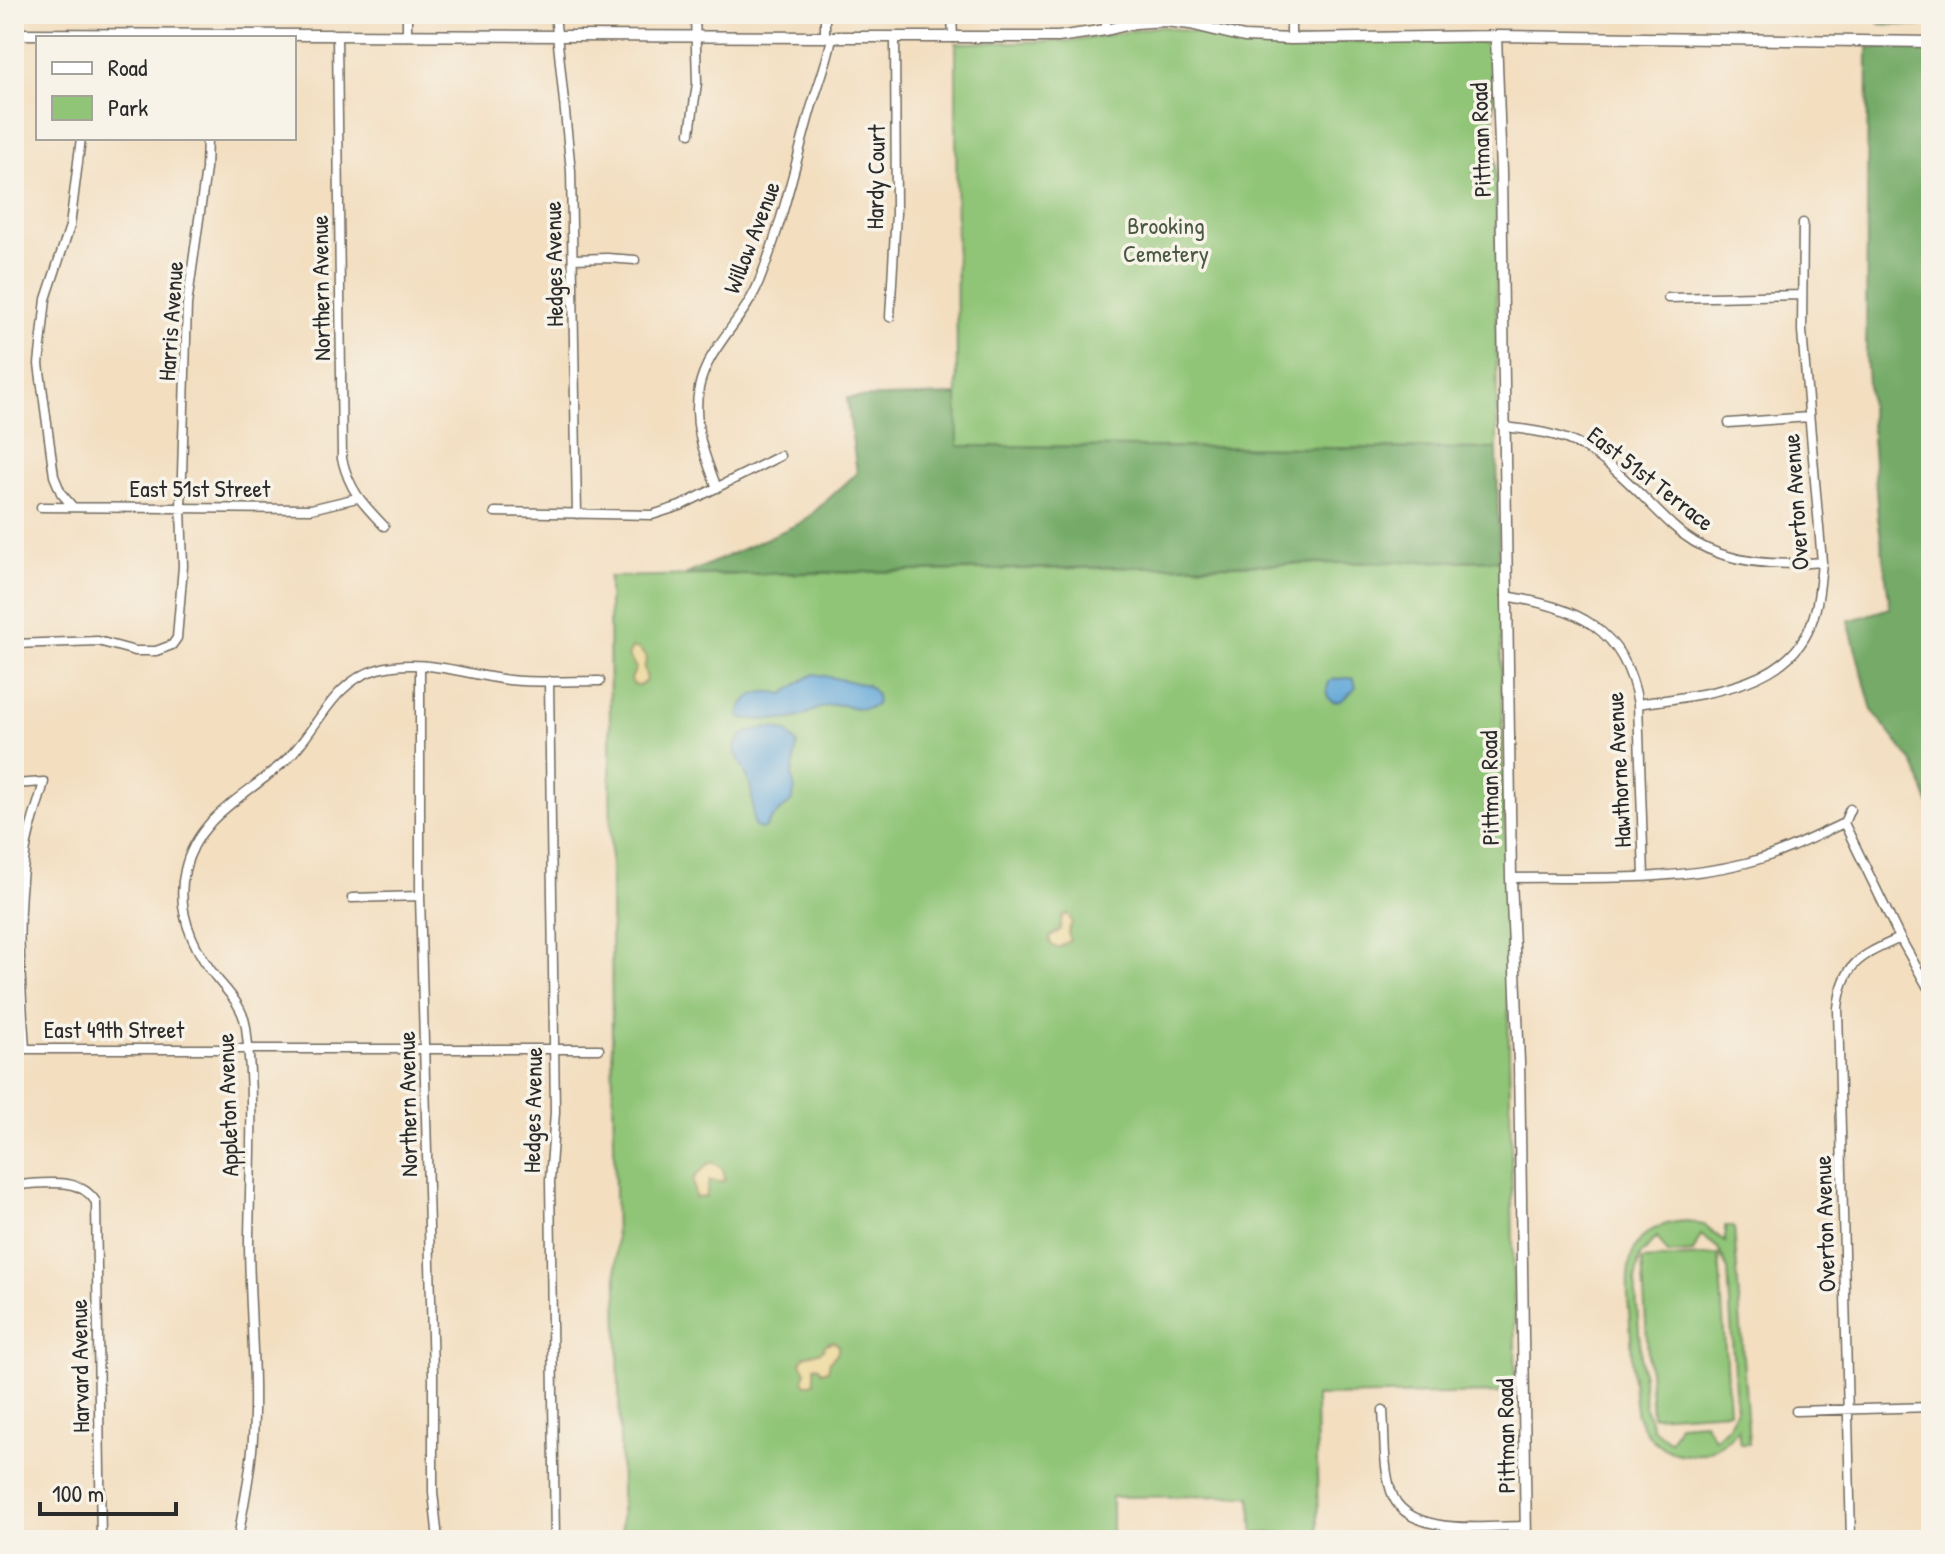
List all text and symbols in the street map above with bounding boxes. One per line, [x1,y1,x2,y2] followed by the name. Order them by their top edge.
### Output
[36,36,296,140] legend
[108,51,147,83] text: Road
[1462,82,1498,198] street label: Pittman Road
[108,91,148,123] text: Park
[858,124,892,230] street label: Hardy Court
[715,176,787,298] street label: Willow Avenue
[536,200,570,327] street label: Hedges Avenue
[1123,209,1209,269] park label: Brooking Cemetery
[303,214,337,361] street label: Northern Avenue
[150,260,190,382] street label: Harris Avenue
[1581,418,1721,538] street label: East 51st Terrace
[1774,432,1816,571] street label: Overton Avenue
[130,472,271,504] street label: East 51st Street
[1598,691,1638,849] street label: Hawthorne Avenue
[1472,730,1506,846] street label: Pittman Road
[44,1013,185,1045] street label: East 49th Street
[390,1030,424,1177] street label: Northern Avenue
[208,1032,245,1177] street label: Appleton Avenue
[515,1046,549,1173] street label: Hedges Avenue
[1806,1155,1842,1293] street label: Overton Avenue
[62,1298,96,1433] street label: Harvard Avenue
[1488,1378,1522,1494] street label: Pittman Road
[40,1466,176,1516] scale bar
[52,1477,104,1509] text: 100 m

